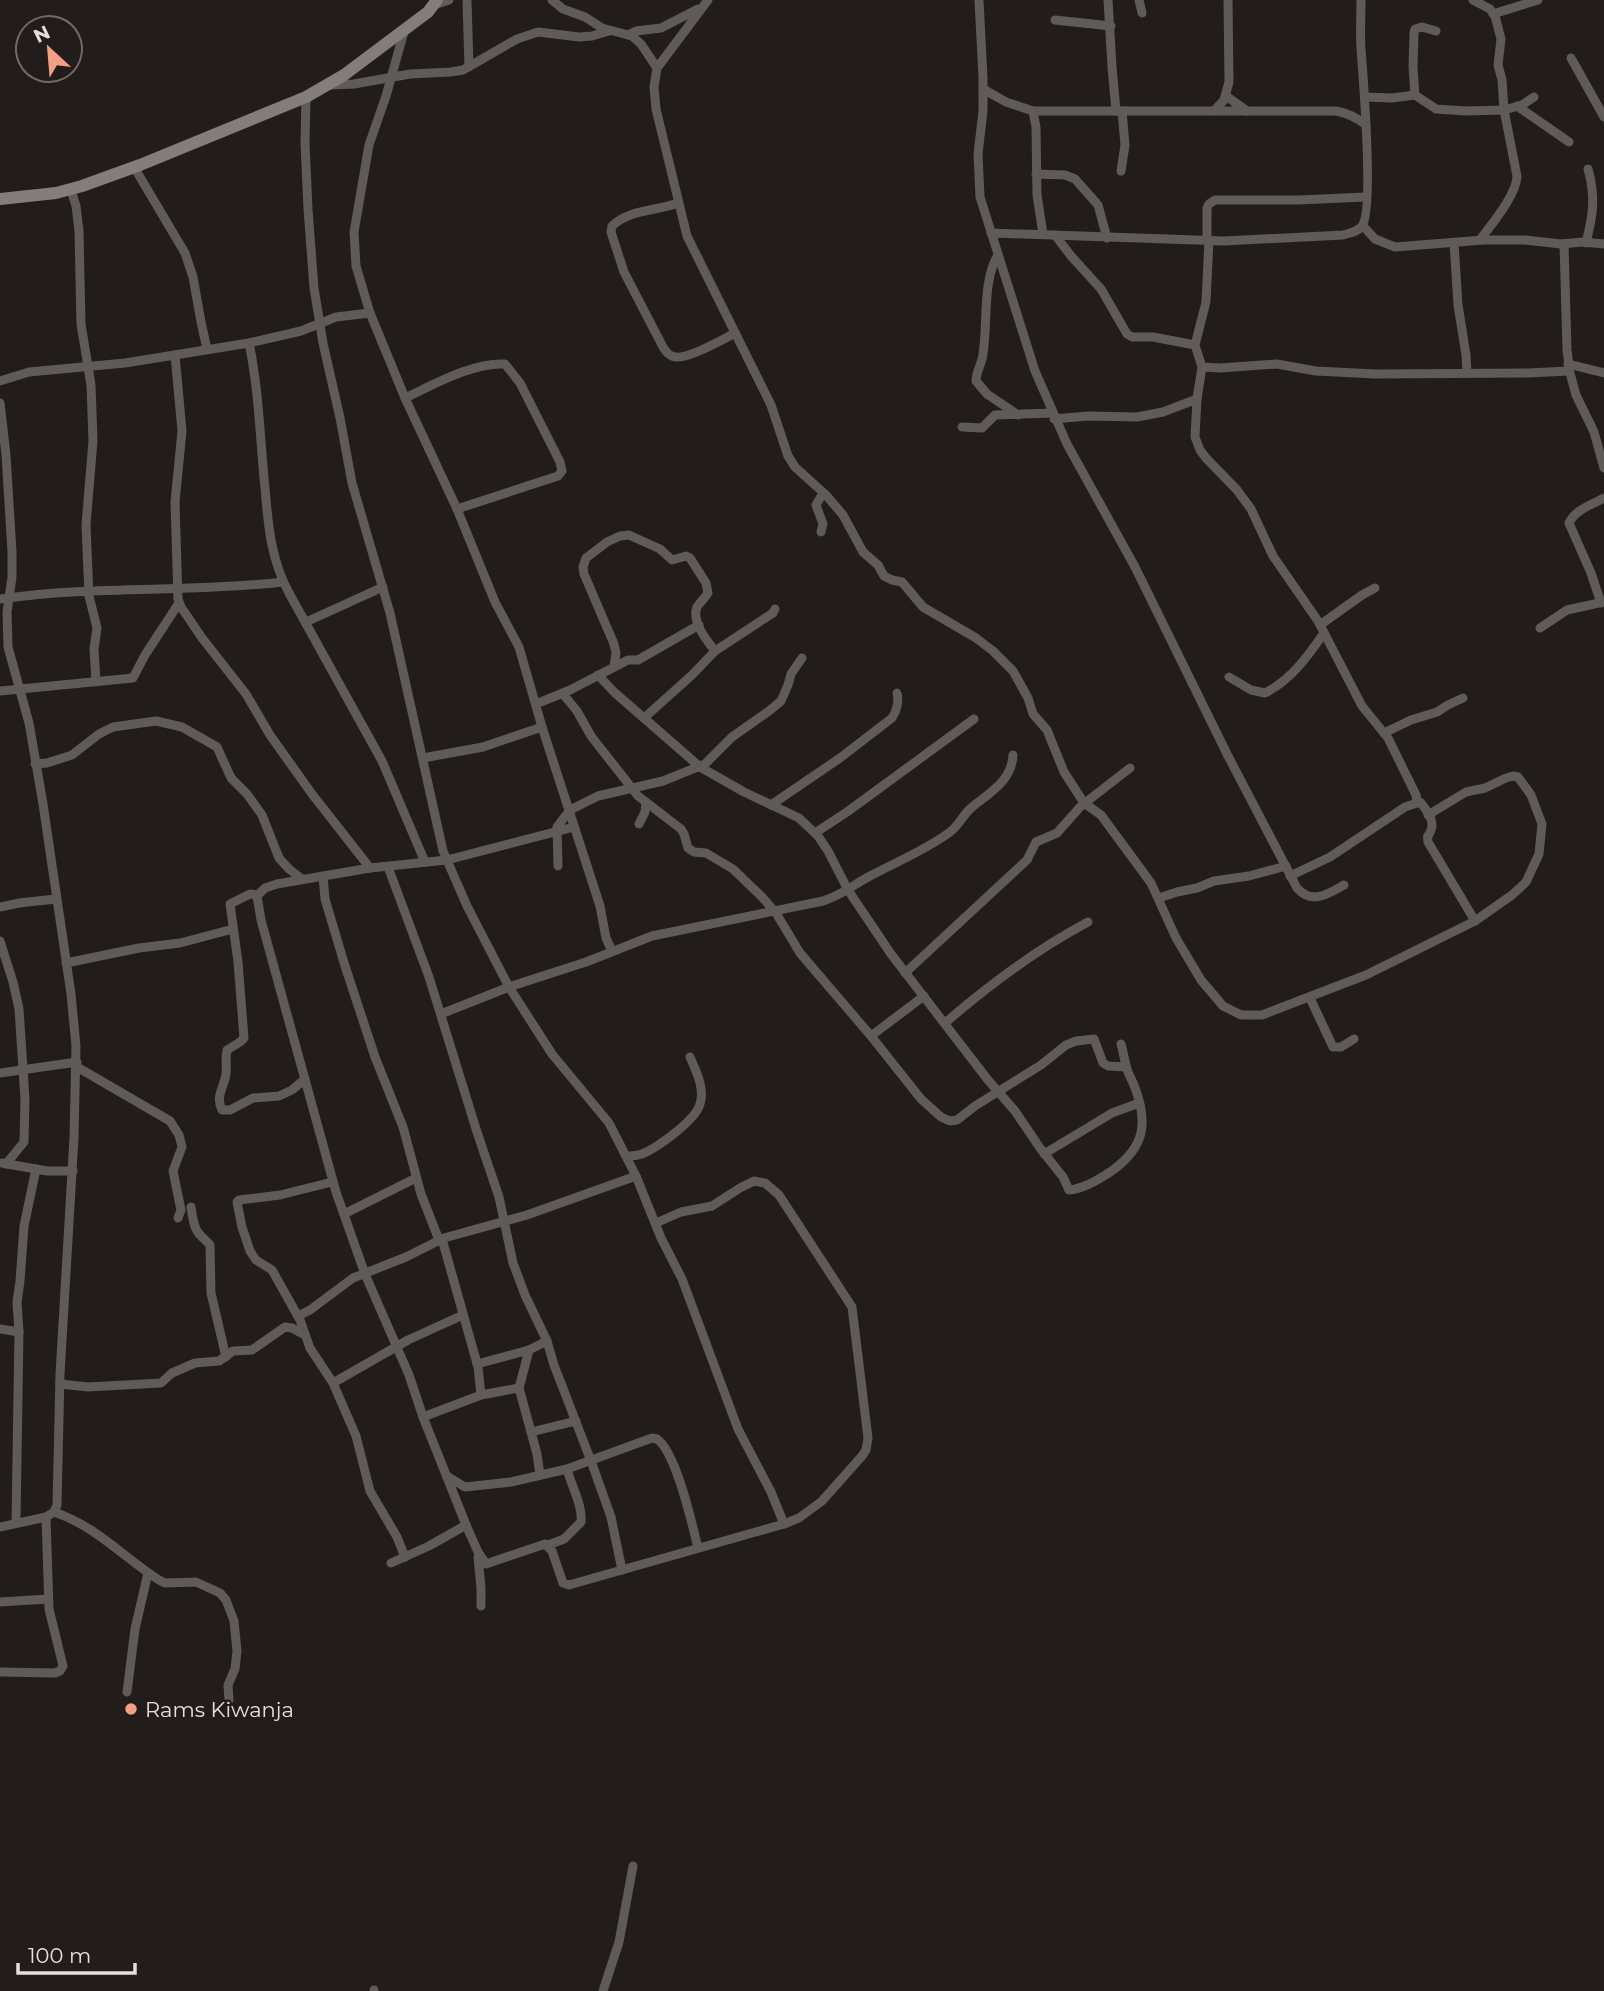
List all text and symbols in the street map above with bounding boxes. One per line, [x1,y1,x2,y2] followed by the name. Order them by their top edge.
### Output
[14,14,84,84] north arrow
[30,20,54,48] text: N
[145,1697,294,1722] place label: Rams Kiwanja
[123,1701,139,1717] marker: Rams Kiwanja
[18,1932,135,1976] scale bar
[28,1943,91,1968] text: 100 m

